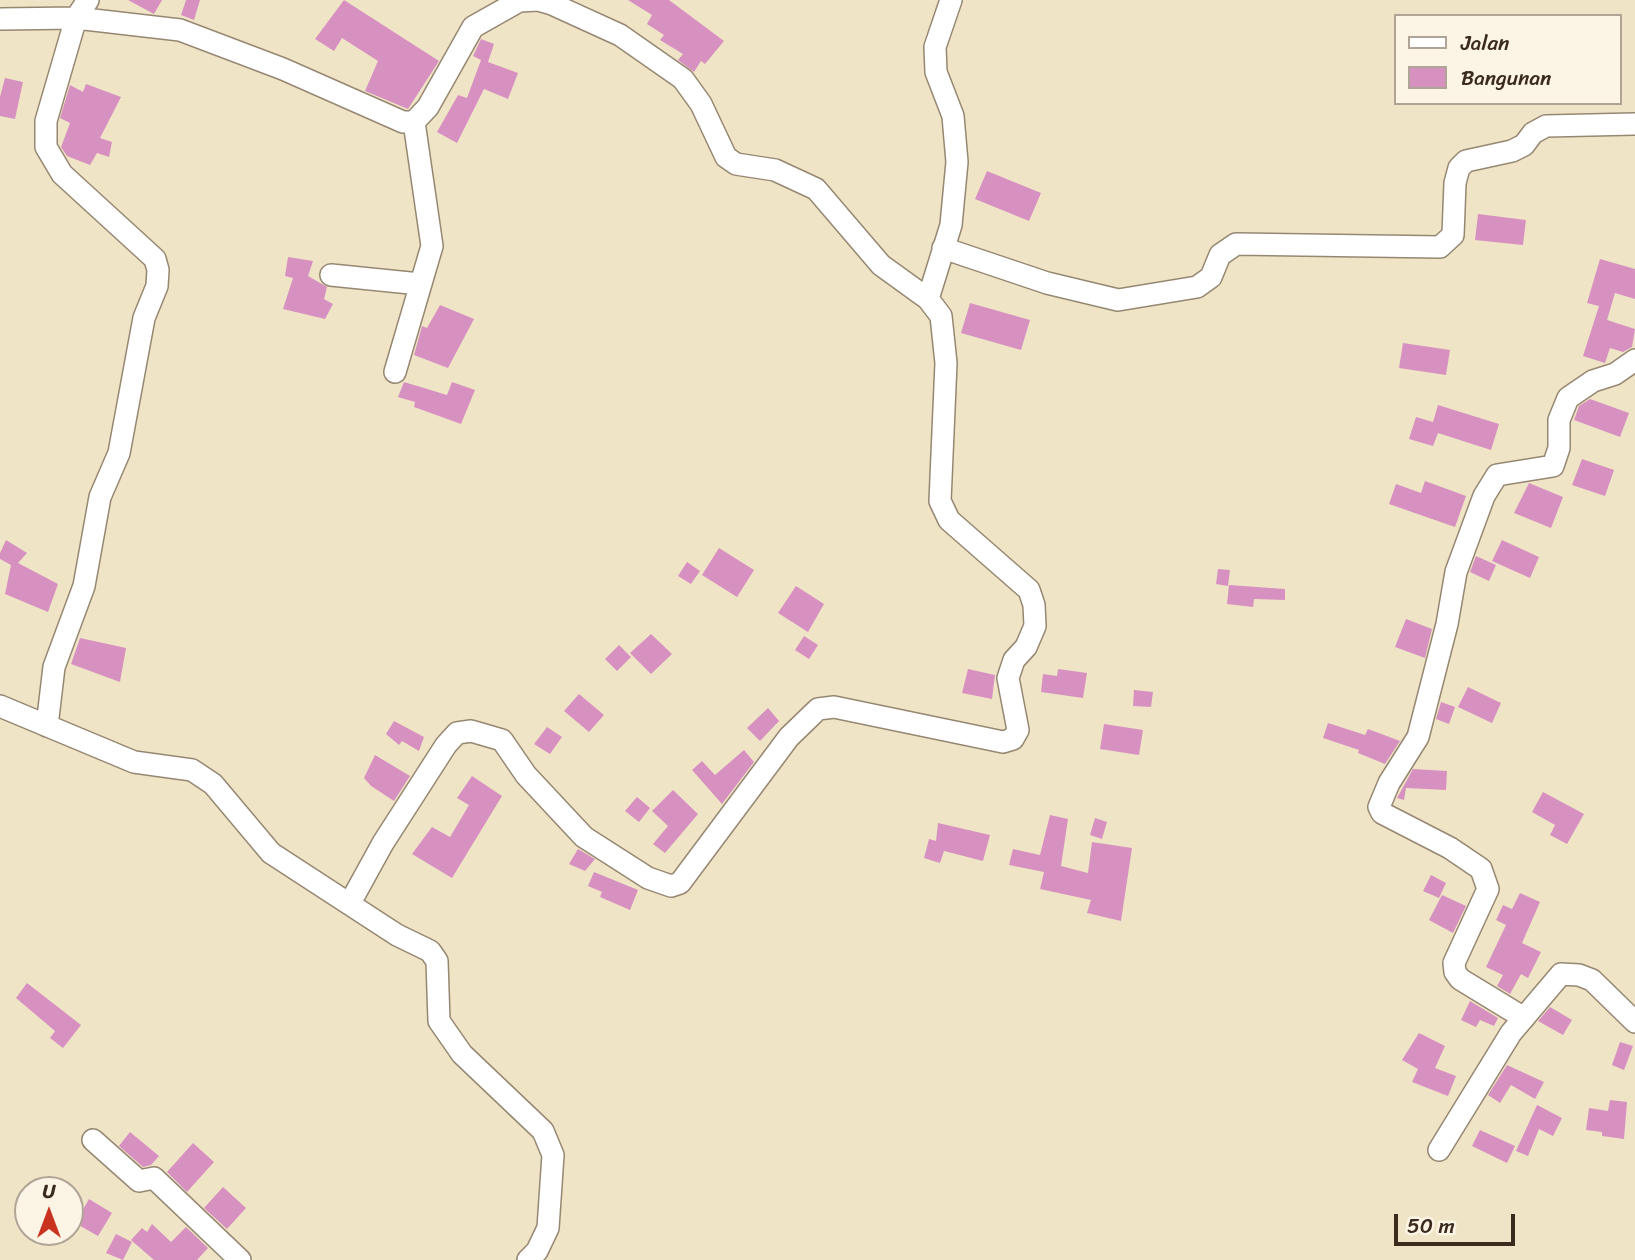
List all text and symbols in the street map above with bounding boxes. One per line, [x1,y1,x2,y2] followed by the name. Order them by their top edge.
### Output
[1394,14,1621,105] legend
[1461,24,1509,62] text: Jalan
[1461,59,1551,97] text: Bangunan
[43,1175,55,1208] text: U
[14,1176,84,1246] north arrow
[1397,1200,1518,1244] scale bar
[1407,1207,1455,1245] text: 50 m

